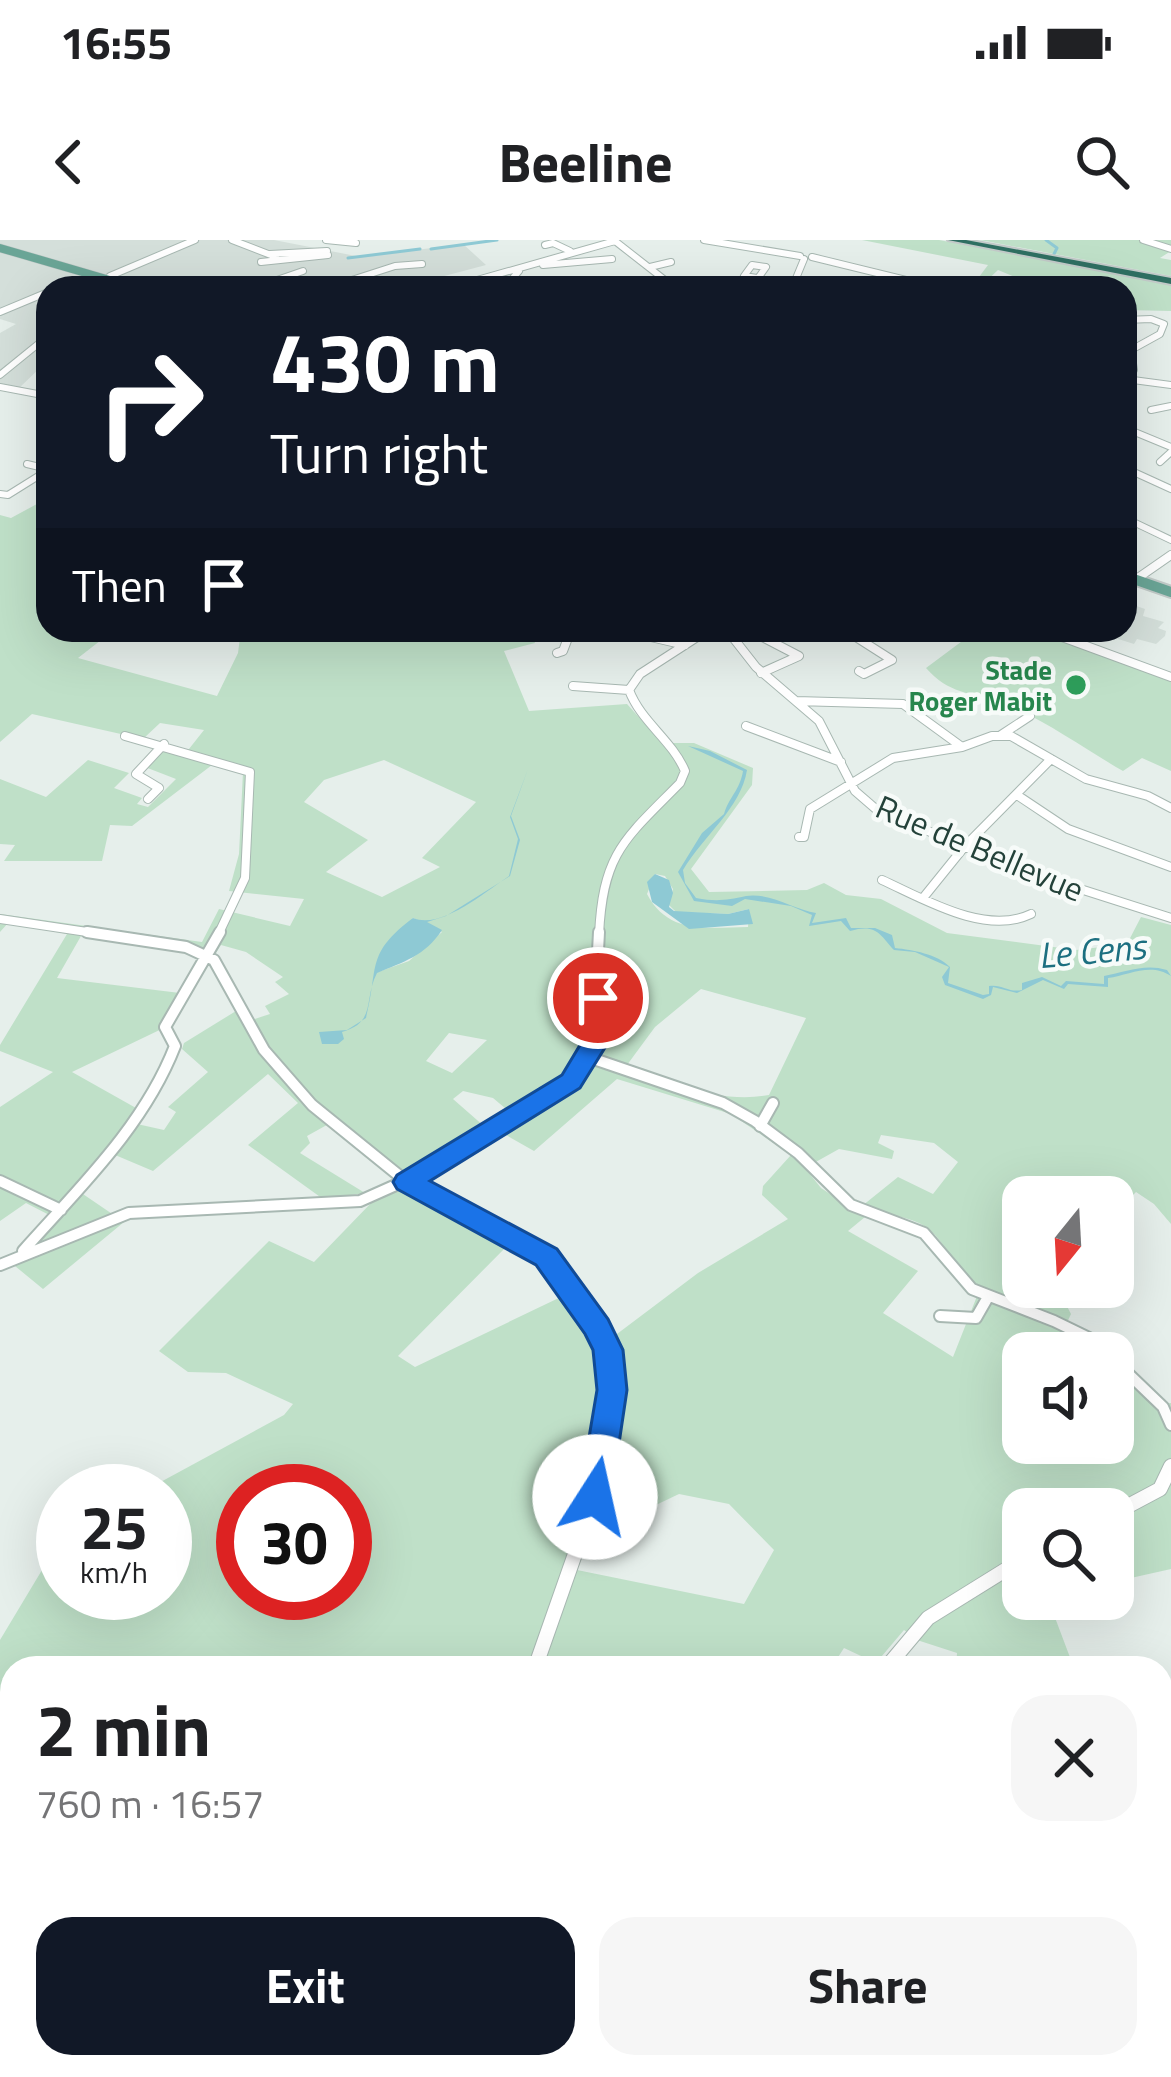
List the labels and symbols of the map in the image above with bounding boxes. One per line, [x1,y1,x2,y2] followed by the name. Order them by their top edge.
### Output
[908,649,1052,721] place label: Stade Roger Mabit
[1063,672,1089,698] marker: Stade Roger Mabit
[868,782,1092,914] street label: Rue de Bellevue
[1036,918,1150,982] water label: Le Cens
[547,947,649,1049] pin
[1002,1176,1134,1308] north arrow
[532,1434,658,1560] position arrow
[216,1464,372,1620] speed limit sign: 30

